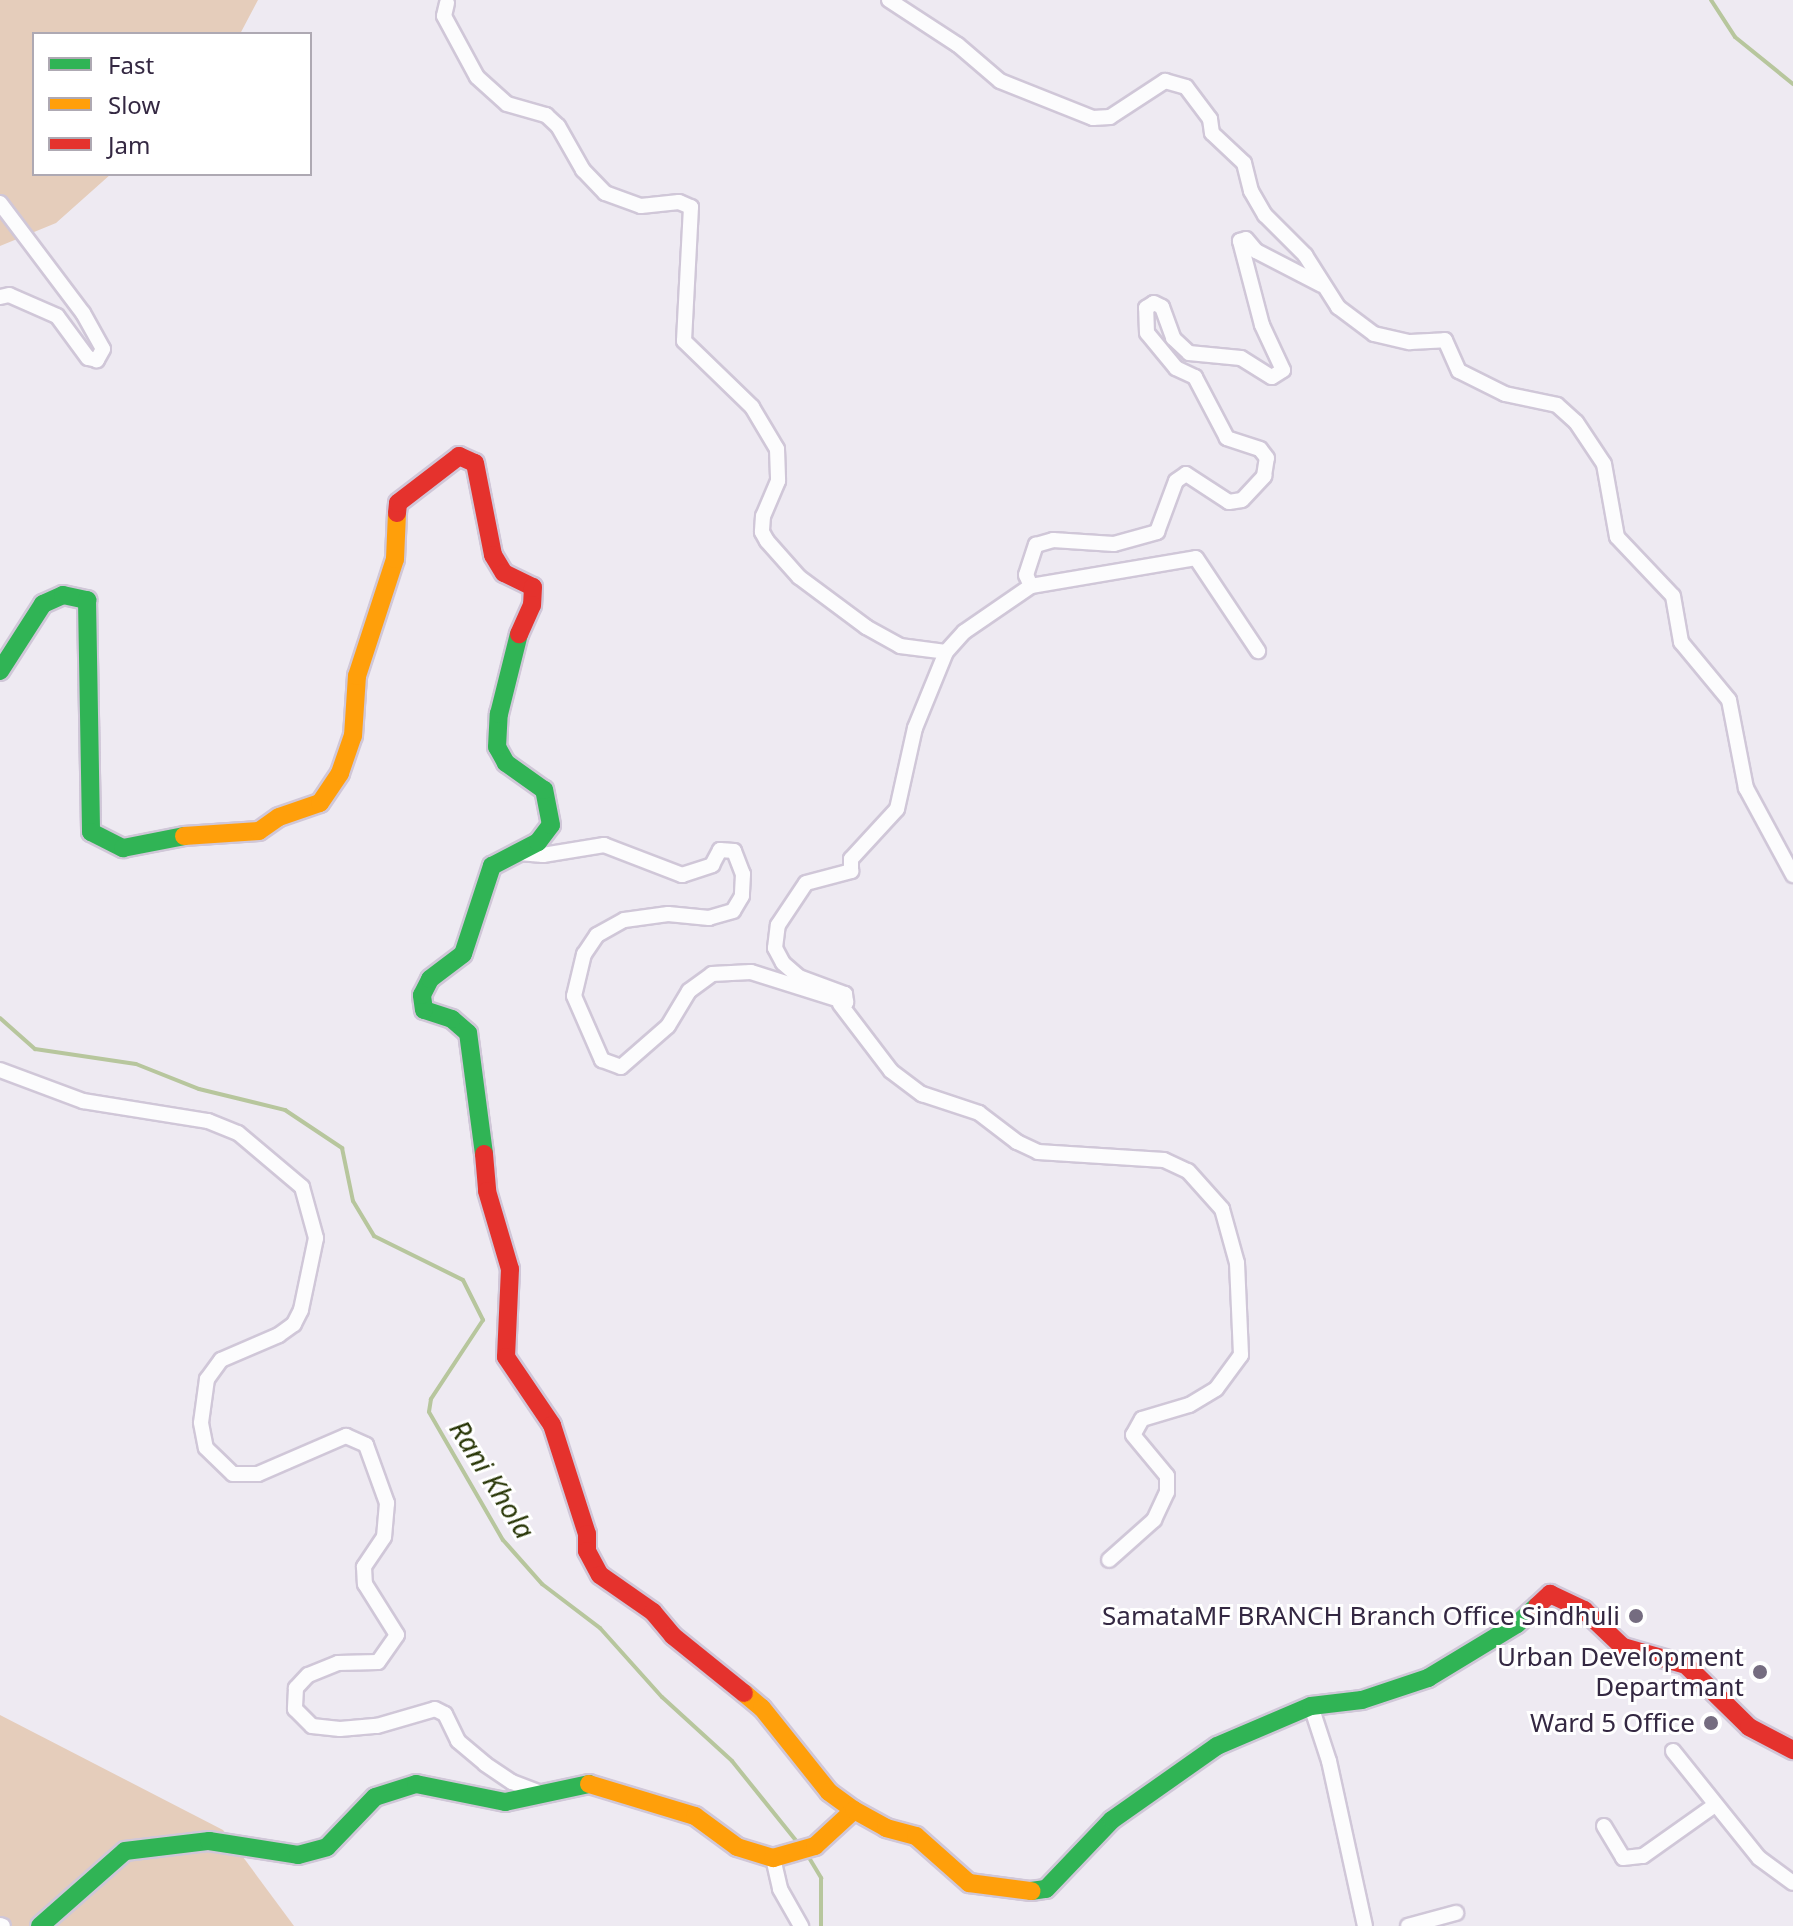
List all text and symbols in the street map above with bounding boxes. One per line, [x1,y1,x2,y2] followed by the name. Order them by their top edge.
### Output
[32,32,312,176] legend
[108,48,154,81] text: Fast
[108,88,160,121] text: Slow
[108,128,150,161] text: Jam
[443,1413,543,1545] water label: Rani Khola
[1102,1600,1620,1632] place label: SamataMF BRANCH Branch Office Sindhuli
[1627,1607,1645,1625] marker: SamataMF BRANCH Branch Office Sindhuli
[1497,1641,1744,1702] place label: Urban Development Departmant
[1751,1663,1769,1681] marker: Urban Development Departmant
[1530,1707,1695,1739] place label: Ward 5 Office
[1702,1714,1720,1732] marker: Ward 5 Office

